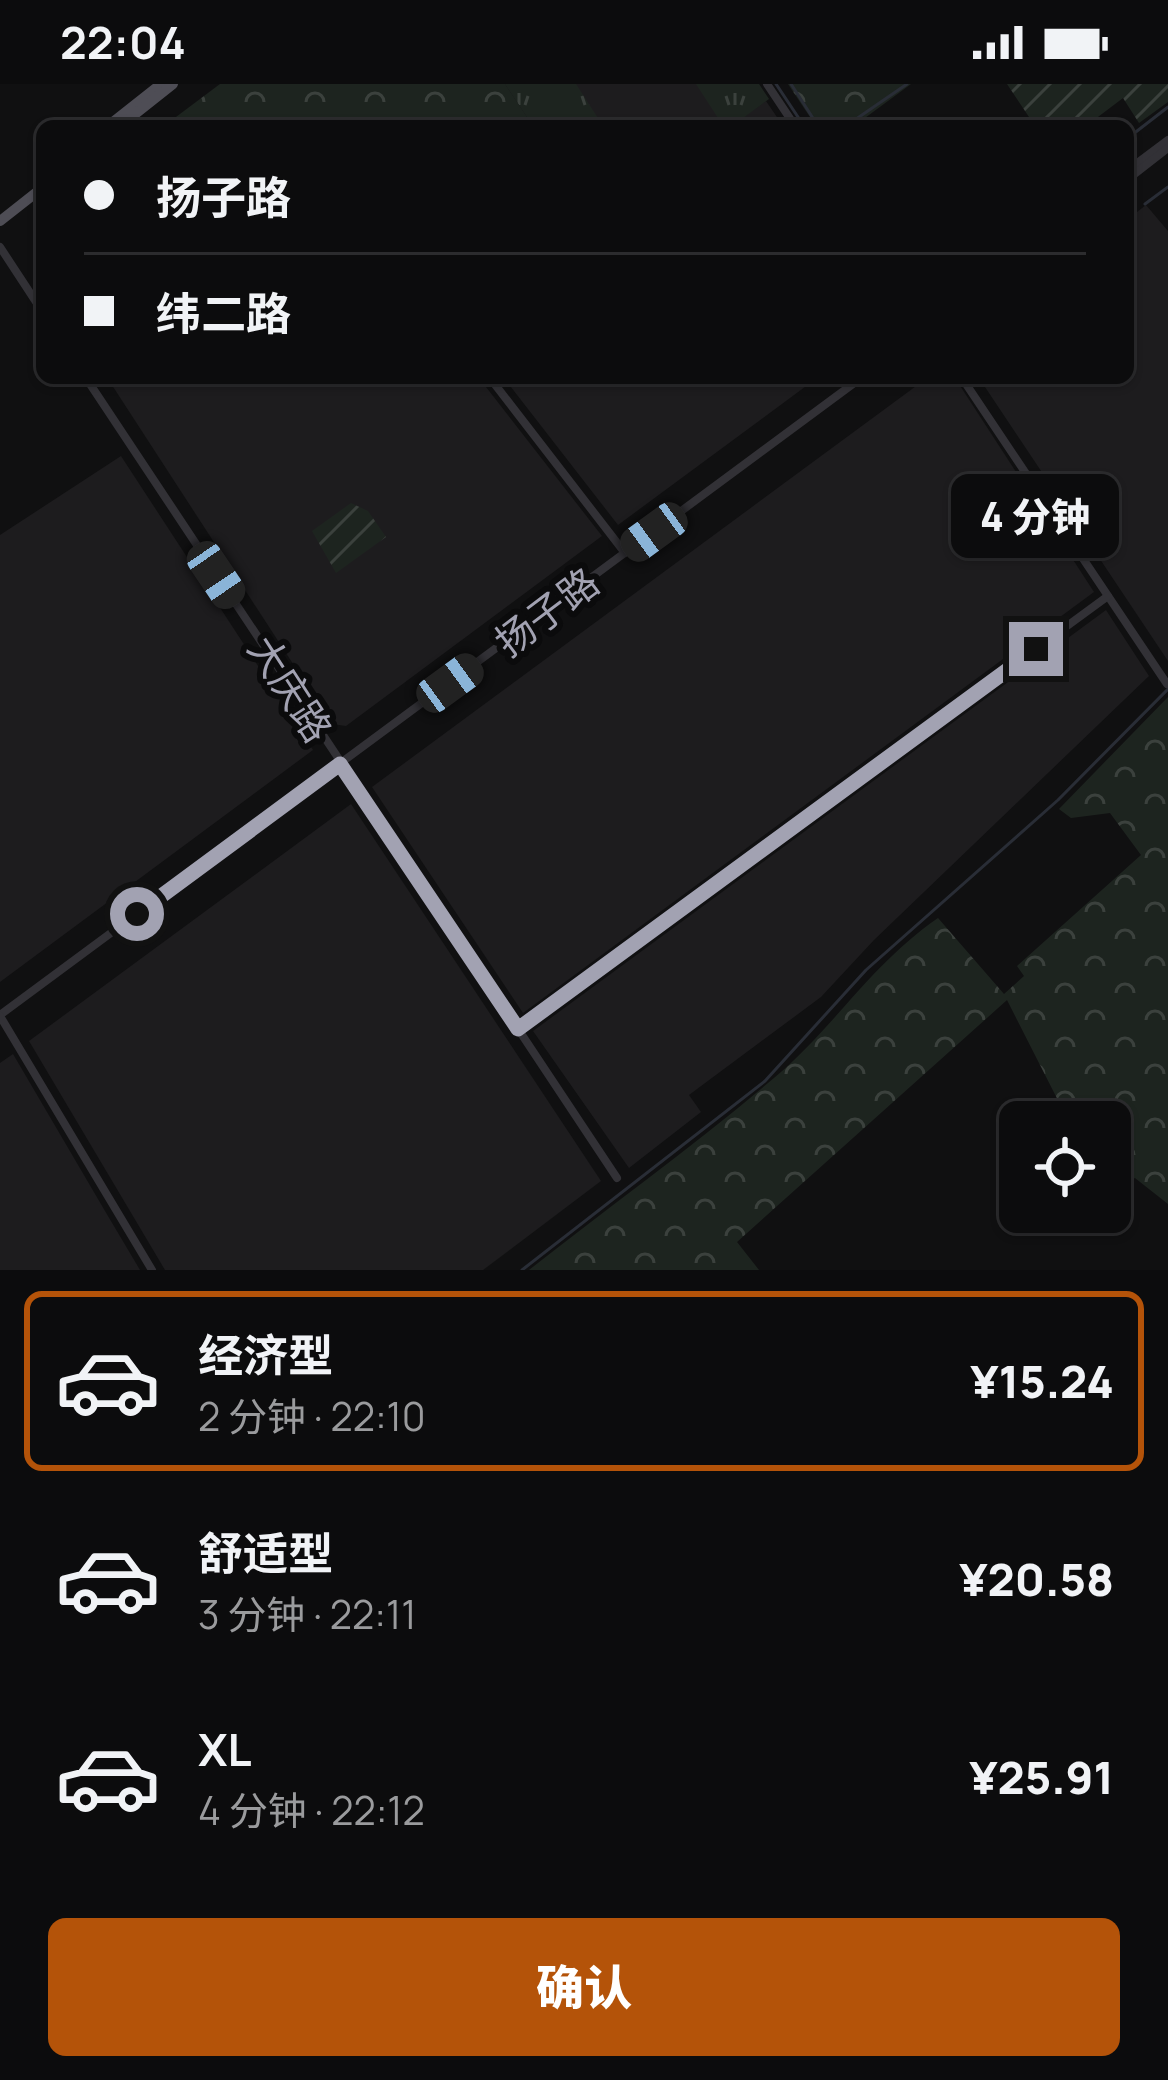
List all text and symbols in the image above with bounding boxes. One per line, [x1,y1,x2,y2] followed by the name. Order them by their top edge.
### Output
[60,11,186,73] text: 22:04
[156,166,291,228] text: 扬子路
[156,282,291,344] text: 纬二路
[952,475,1120,559] callout: 4 分钟
[980,489,1090,543] text: 4 分钟
[614,496,694,568] car
[181,535,251,615] car
[483,554,609,668] street label: 扬子路
[1009,622,1063,676] route end
[236,625,345,752] street label: 大庆路
[410,647,490,719] car
[110,887,164,941] route start
[999,1101,1131,1233] map controls
[999,1101,1131,1233] button: locate
[198,1324,333,1386] text: 经济型
[54,1327,162,1435] icon: car
[970,1350,1114,1412] text: ¥15.24
[198,1389,426,1443] text: 2 分钟 · 22:10
[198,1522,333,1584] text: 舒适型
[54,1525,162,1633] icon: car
[959,1548,1114,1610] text: ¥20.58
[198,1587,416,1641] text: 3 分钟 · 22:11
[198,1718,252,1780] text: XL
[54,1723,162,1831] icon: car
[969,1746,1114,1808] text: ¥25.91
[198,1783,425,1837] text: 4 分钟 · 22:12
[48,1918,1120,2056] button: 确认

